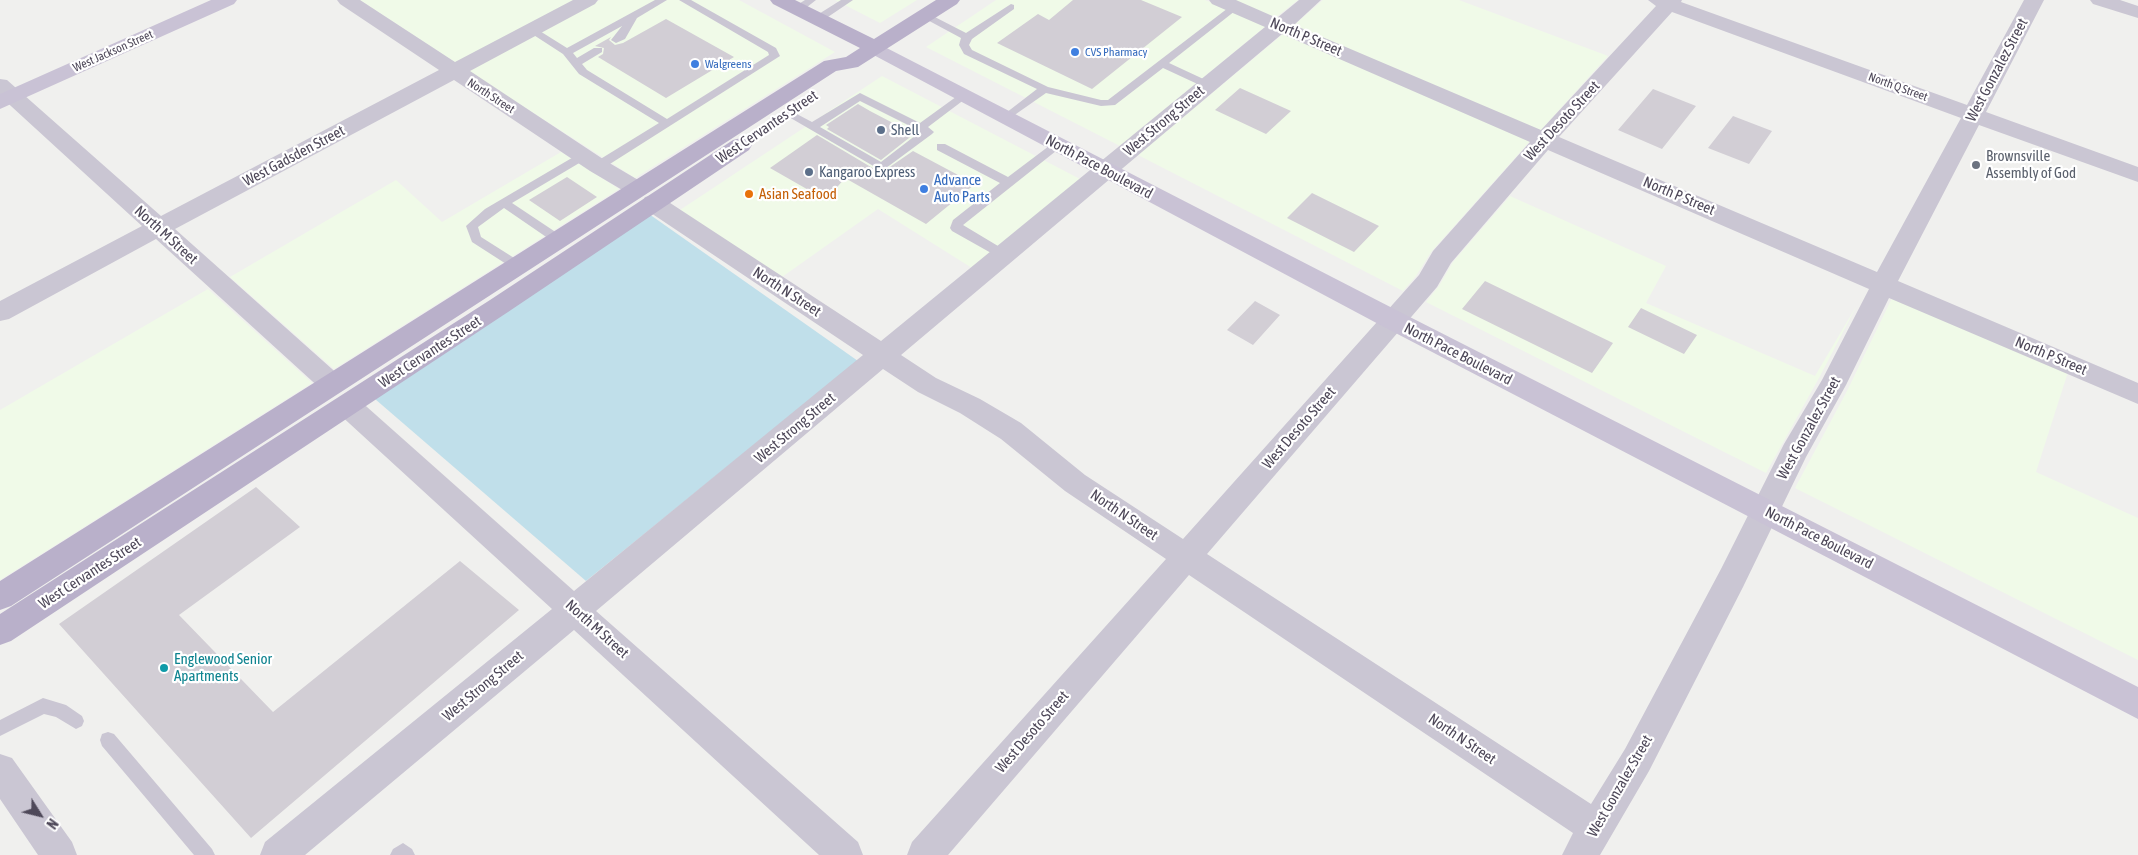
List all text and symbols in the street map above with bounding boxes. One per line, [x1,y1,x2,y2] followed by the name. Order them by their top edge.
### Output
[1267,14,1345,60] street label: North P Street
[1962,15,2032,125] street label: West Gonzalez Street
[71,27,155,75] street label: West Jackson Street
[1085,45,1147,59] place label: CVS Pharmacy
[1069,46,1081,58] marker: CVS Pharmacy
[705,57,752,71] place label: Walgreens
[689,58,701,70] marker: Walgreens
[1866,70,1930,104] street label: North Q Street
[465,75,517,117] street label: North Street
[1520,77,1604,165] street label: West Desoto Street
[1120,82,1208,160] street label: West Strong Street
[713,86,821,168] street label: West Cervantes Street
[891,121,919,139] place label: Shell
[240,122,348,190] street label: West Gadsden Street
[875,124,887,136] marker: Shell
[1042,131,1156,203] street label: North Pace Boulevard
[1986,147,2076,182] place label: Brownsville Assembly of God
[1970,159,1982,171] marker: Brownsville Assembly of God
[819,163,915,181] place label: Kangaroo Express
[803,166,815,178] marker: Kangaroo Express
[934,171,990,206] place label: Advance Auto Parts
[1640,173,1718,219] street label: North P Street
[918,183,930,195] marker: Advance Auto Parts
[759,185,837,203] place label: Asian Seafood
[743,188,755,200] marker: Asian Seafood
[131,202,201,268] street label: North M Street
[750,263,824,321] street label: North N Street
[375,312,485,392] street label: West Cervantes Street
[1401,319,1515,389] street label: North Pace Boulevard
[2012,333,2090,379] street label: North P Street
[1773,374,1845,482] street label: West Gonzalez Street
[1259,383,1339,473] street label: West Desoto Street
[751,389,839,467] street label: West Strong Street
[1087,486,1161,544] street label: North N Street
[1762,503,1876,573] street label: North Pace Boulevard
[35,533,145,613] street label: West Cervantes Street
[562,596,632,662] street label: North M Street
[439,647,527,725] street label: West Strong Street
[174,650,272,685] place label: Englewood Senior Apartments
[158,662,170,674] marker: Englewood Senior Apartments
[992,687,1072,777] street label: West Desoto Street
[1425,710,1499,768] street label: North N Street
[1584,732,1656,840] street label: West Gonzalez Street
[15,790,65,840] north arrow
[43,816,61,832] text: N

